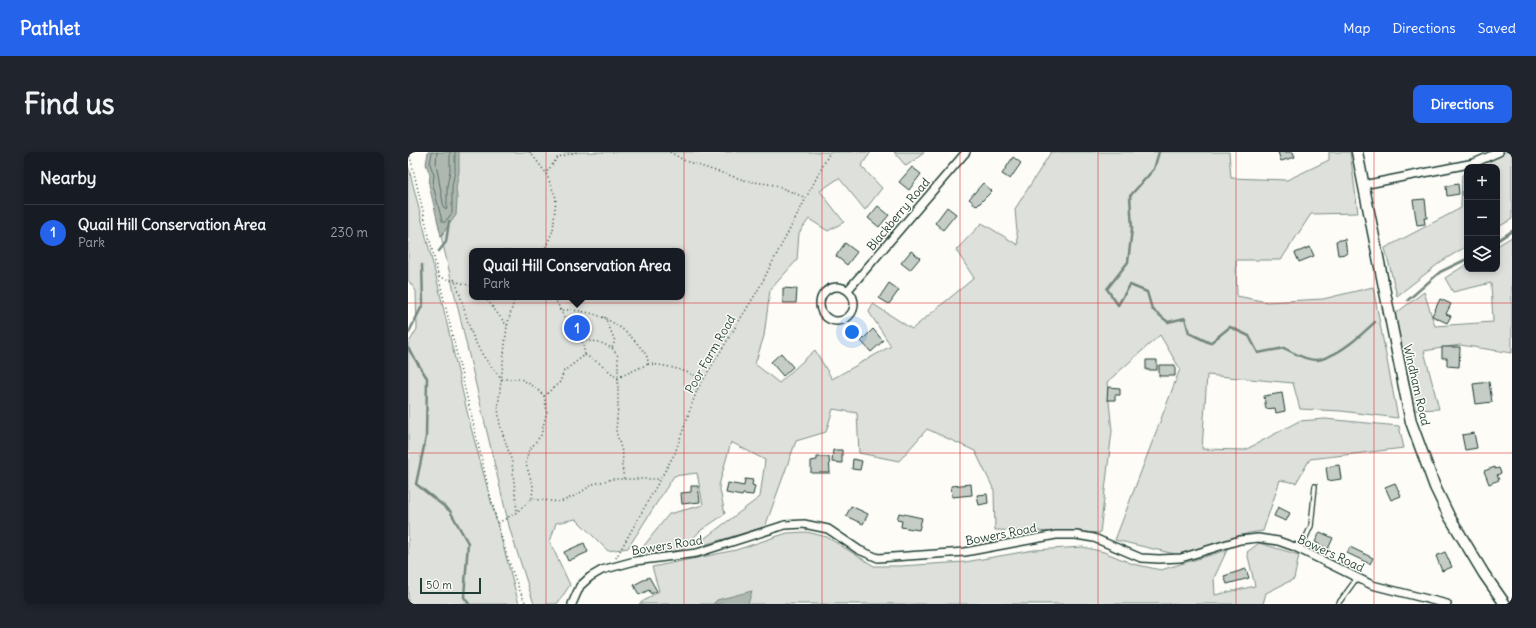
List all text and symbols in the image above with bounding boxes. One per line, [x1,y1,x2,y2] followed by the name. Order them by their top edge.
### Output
[20,16,80,40] text: Pathlet
[1343,19,1370,37] text: Map
[1392,19,1456,37] text: Directions
[1478,19,1516,37] text: Saved
[1413,85,1512,123] button: Directions
[24,86,115,122] text: Find us
[1464,164,1500,272] map controls
[1464,164,1500,200] button: +
[40,167,96,189] text: Nearby
[863,175,933,253] street label: Blackberry Road
[1464,200,1500,236] button: −
[78,215,266,234] text: Quail Hill Conservation Area
[50,224,56,241] text: 1
[330,224,368,241] text: 230 m
[78,234,105,251] text: Park
[1464,236,1500,272] button: layers
[469,248,685,300] popup
[483,256,671,275] text: Quail Hill Conservation Area
[483,275,510,292] text: Park
[682,312,738,396] street label: Poor Farm Road
[564,313,590,343] pin: 1
[842,322,862,342] your location
[1400,343,1434,427] street label: Windham Road
[964,520,1038,548] street label: Bowers Road
[1295,531,1367,575] street label: Bowers Road
[630,532,704,558] street label: Bowers Road
[420,576,481,595] scale bar
[426,578,452,592] text: 50 m

